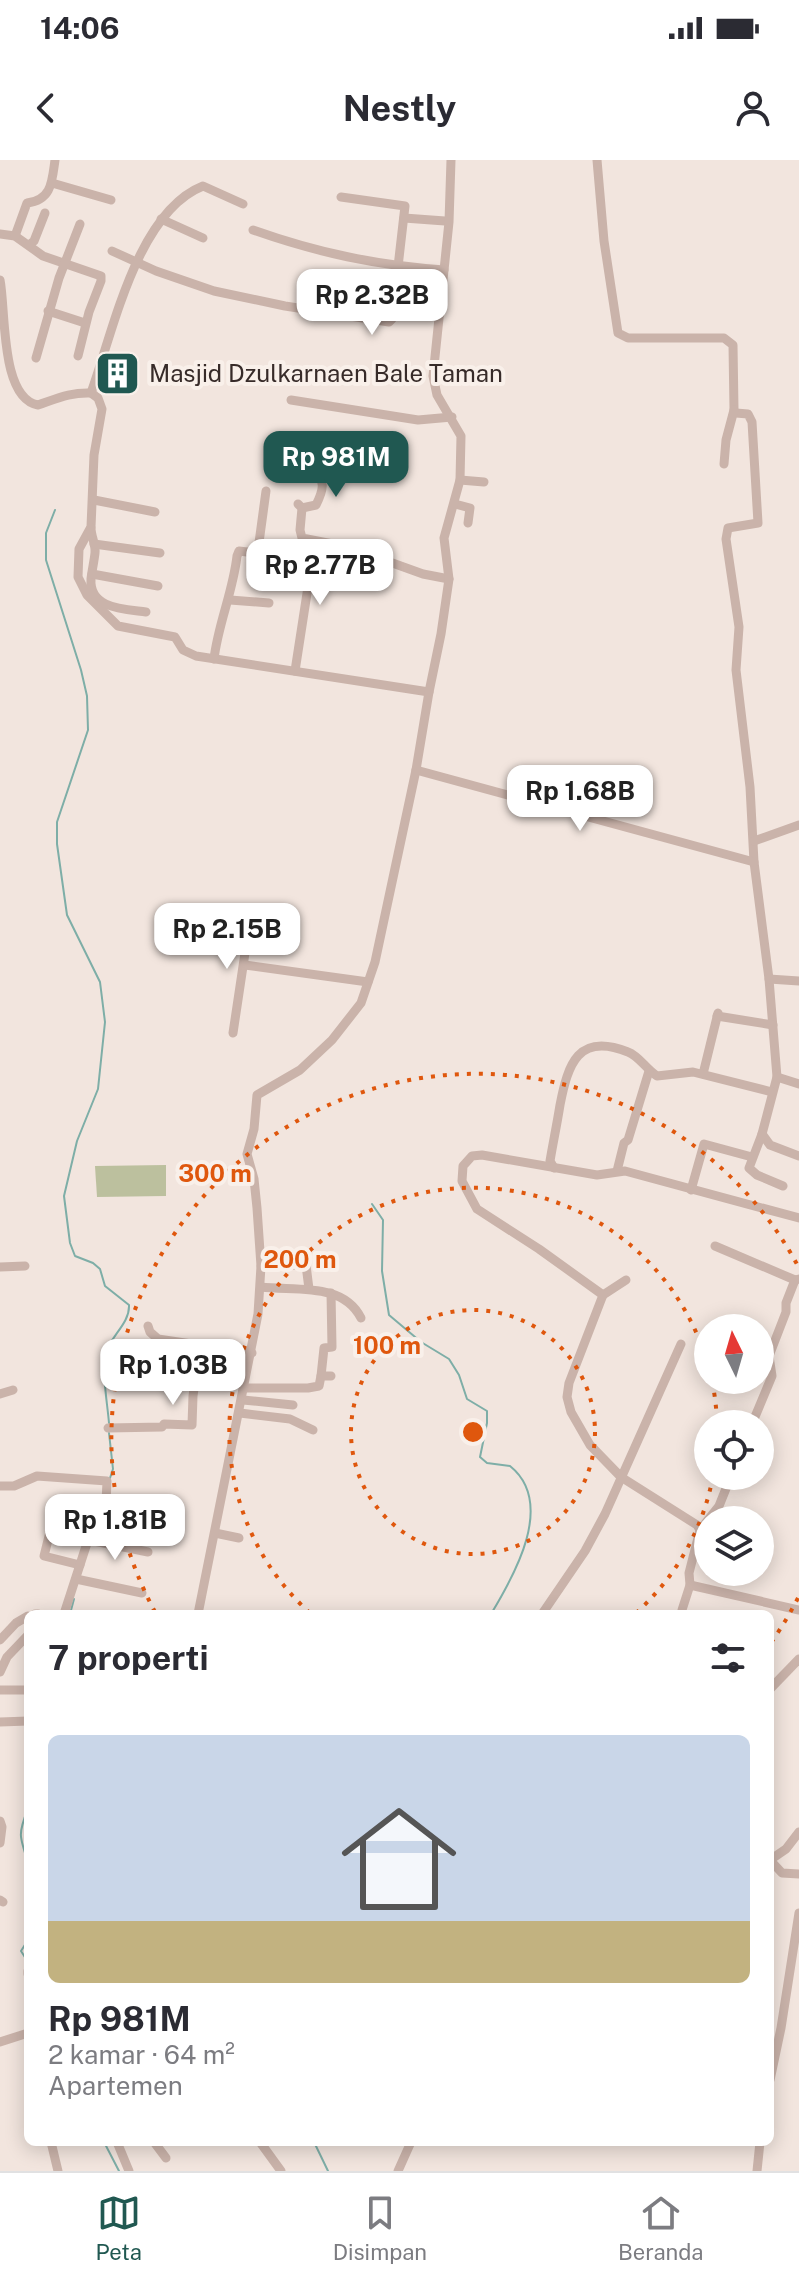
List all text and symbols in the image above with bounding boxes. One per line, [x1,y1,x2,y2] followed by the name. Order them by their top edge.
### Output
[40,10,120,46] text: 14:06
[24,86,68,130] icon: back
[731,86,775,130] icon: person
[343,87,456,129] text: Nestly
[289,269,455,337] pin: Rp 2.32B
[315,279,429,310] text: Rp 2.32B
[94,350,142,398] building icon: Masjid Dzulkarnaen Bale Taman
[149,359,503,387] place label: Masjid Dzulkarnaen Bale Taman
[262,431,410,499] pin: Rp 981M
[281,441,391,472] text: Rp 981M
[237,539,403,607] pin: Rp 2.77B
[264,549,376,580] text: Rp 2.77B
[497,765,663,833] pin: Rp 1.68B
[525,775,635,806] text: Rp 1.68B
[144,903,310,971] pin: Rp 2.15B
[172,913,282,944] text: Rp 2.15B
[178,1159,252,1187] text: 300 m
[263,1245,337,1273] text: 200 m
[694,1314,774,1394] north arrow
[694,1314,774,1586] map controls
[353,1331,421,1359] text: 100 m
[90,1339,256,1407] pin: Rp 1.03B
[118,1349,228,1380] text: Rp 1.03B
[694,1410,774,1490] button: locate
[459,1418,487,1446] centre of rings
[32,1494,198,1562] pin: Rp 1.81B
[63,1504,167,1535] text: Rp 1.81B
[694,1506,774,1586] button: layers
[706,1636,750,1680] icon: filters
[48,1638,208,1678] text: 7 properti
[327,1787,471,1931] icon: home
[48,1999,191,2039] text: Rp 981M
[48,2039,235,2070] text: 2 kamar · 64 m²
[48,2070,183,2101] text: Apartemen
[95,2191,142,2265] tab: Peta
[333,2191,427,2265] tab: Disimpan
[618,2191,704,2265] tab: Beranda

